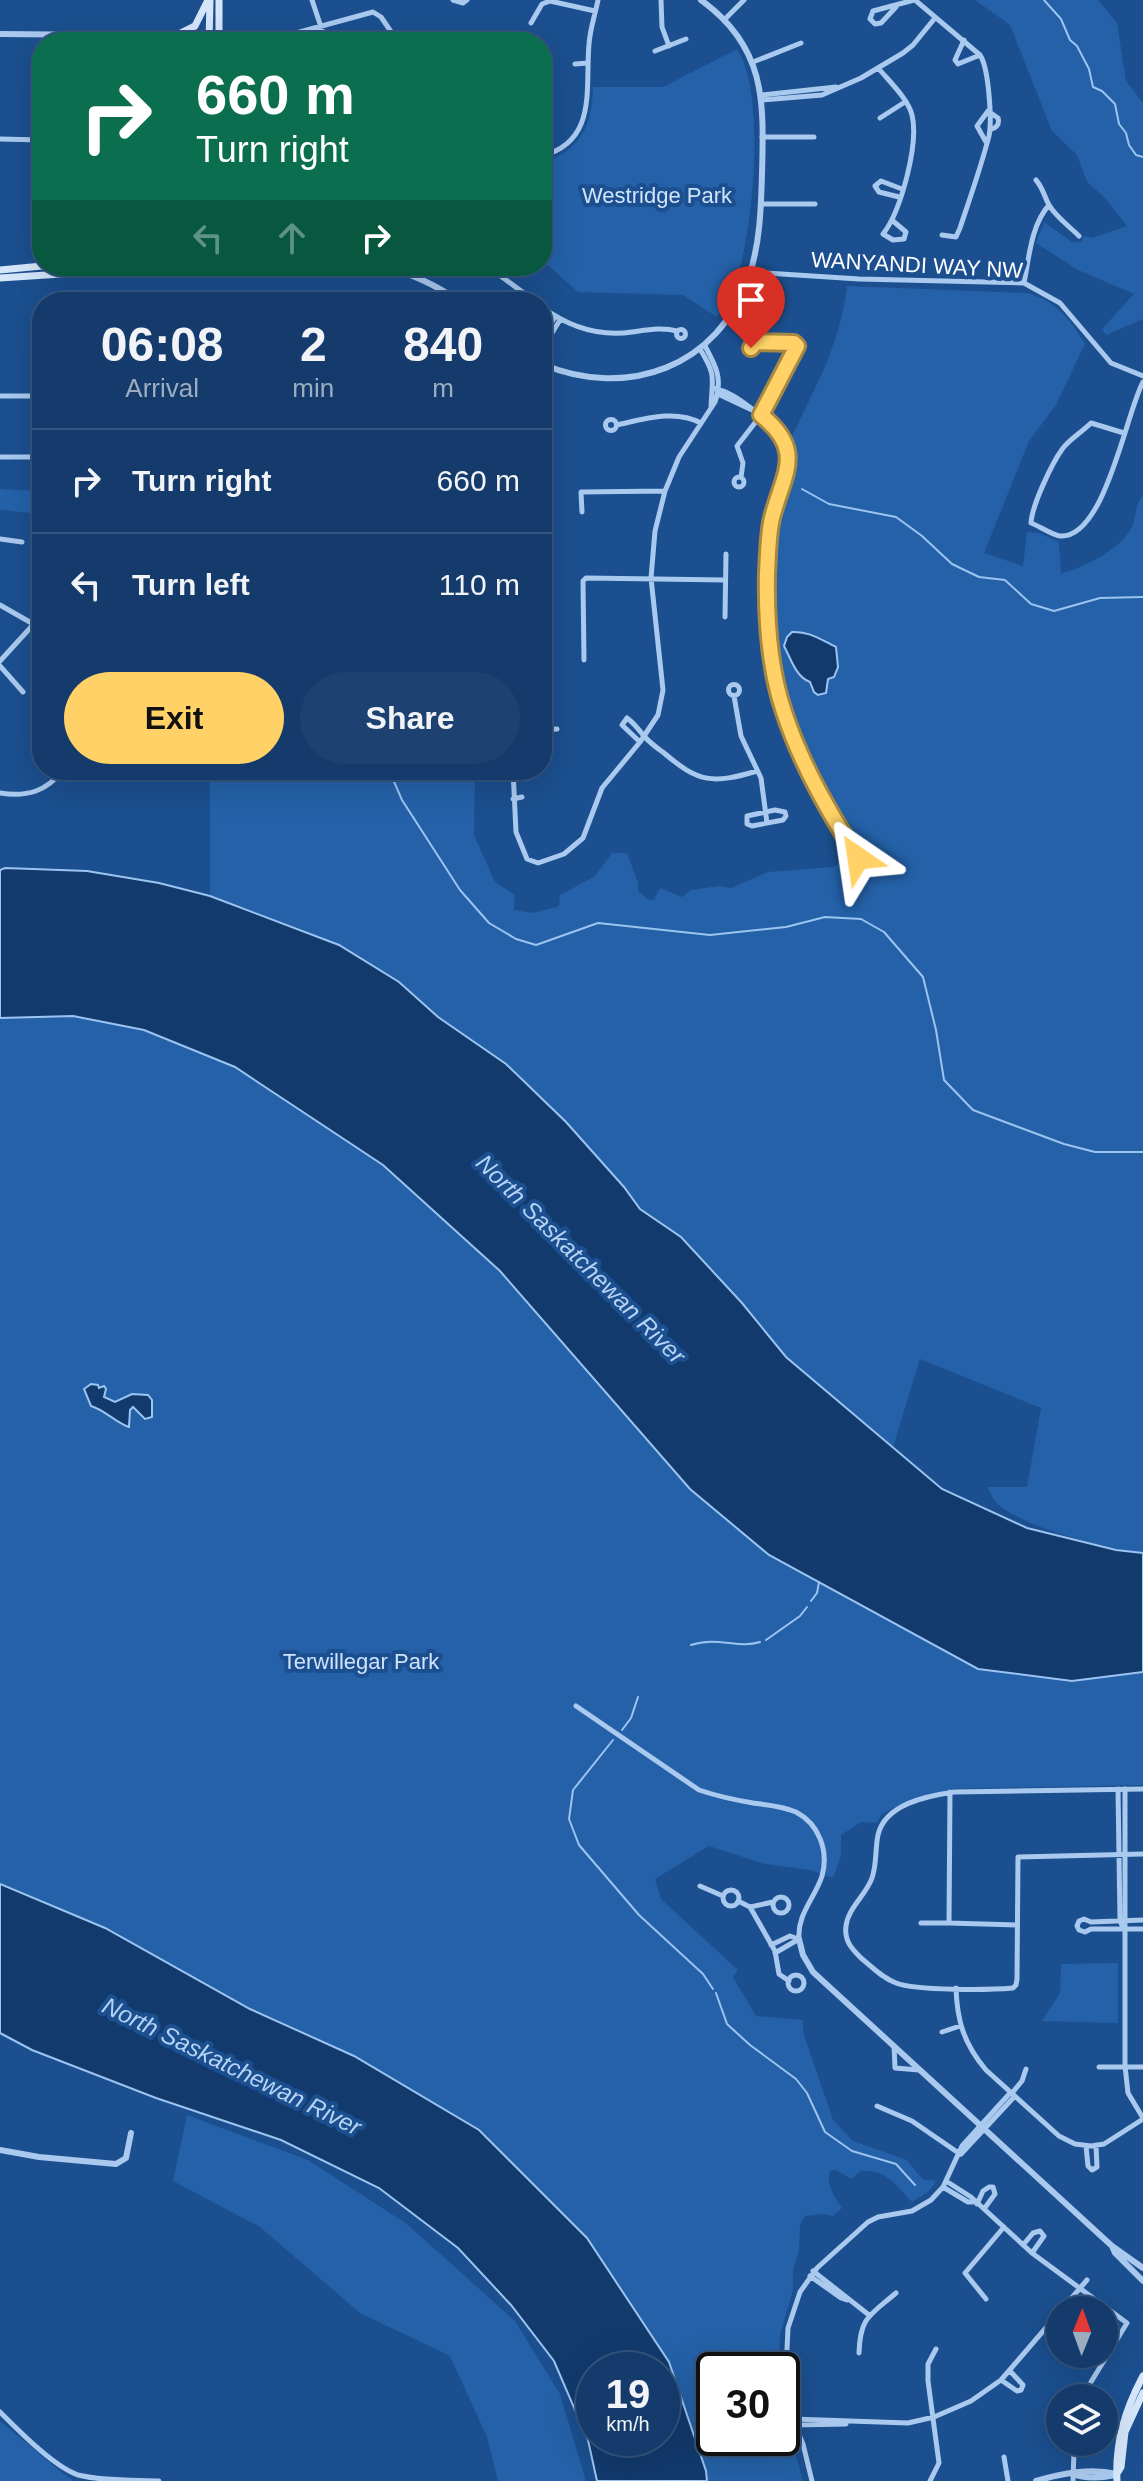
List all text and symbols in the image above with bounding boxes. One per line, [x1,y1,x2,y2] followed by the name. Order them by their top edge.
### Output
[196,63,355,126] text: 660 m
[64,64,168,168] icon: right
[196,129,349,170] text: Turn right
[582,183,733,208] park label: Westridge Park
[186,216,230,260] icon: left
[270,216,314,260] icon: ahead
[354,216,398,260] icon: right
[810,247,1024,283] street label: WANYANDI WAY NW
[717,266,785,348] pin
[729,278,773,322] icon: arrive
[101,318,224,371] text: 06:08
[300,318,327,371] text: 2
[403,318,483,371] text: 840
[125,373,199,403] text: Arrival
[292,373,334,403] text: min
[432,373,454,403] text: m
[64,459,108,503] icon: right
[132,464,271,497] text: Turn right
[437,464,520,497] text: 660 m
[64,563,108,607] icon: left
[132,568,250,601] text: Turn left
[439,568,520,601] text: 110 m
[64,672,284,764] button: Exit
[300,672,520,764] button: Share
[816,816,900,900] position arrow
[471,1149,692,1370] water label: North Saskatchewan River
[283,1649,440,1674] park label: Terwillegar Park
[98,1992,367,2141] water label: North Saskatchewan River
[1046,2296,1118,2368] north arrow
[1046,2296,1118,2456] map controls
[696,2352,800,2456] speed limit sign: 30
[606,2372,650,2416] text: 19
[1046,2384,1118,2456] button: layers
[606,2413,650,2435] text: km/h

